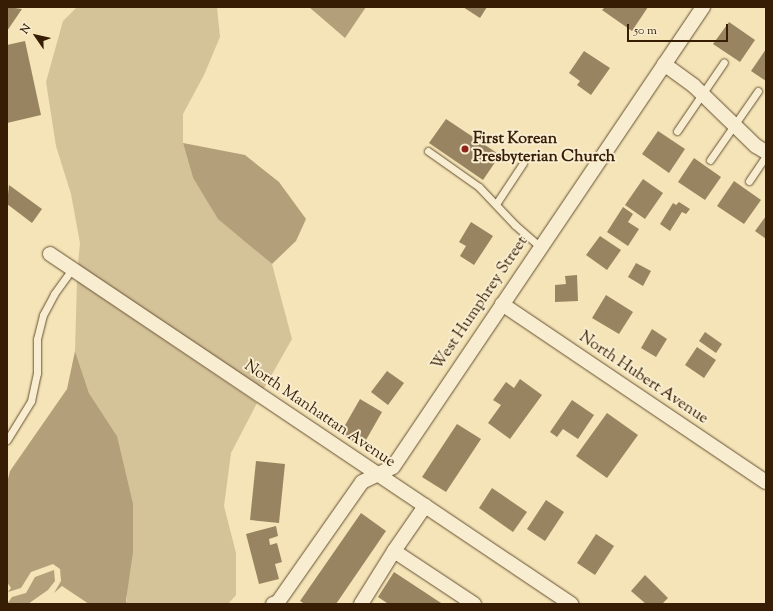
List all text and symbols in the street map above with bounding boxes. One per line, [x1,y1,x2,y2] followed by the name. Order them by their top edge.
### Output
[16,16,56,56] north arrow
[629,16,730,42] scale bar
[17,21,35,37] text: N
[634,22,657,40] text: 50 m
[473,130,615,168] place label: First Korean Presbyterian Church
[460,144,470,154] marker: First Korean Presbyterian Church
[429,233,533,375] street label: West Humphrey Street
[575,329,711,429] street label: North Hubert Avenue
[240,357,398,473] street label: North Manhattan Avenue

